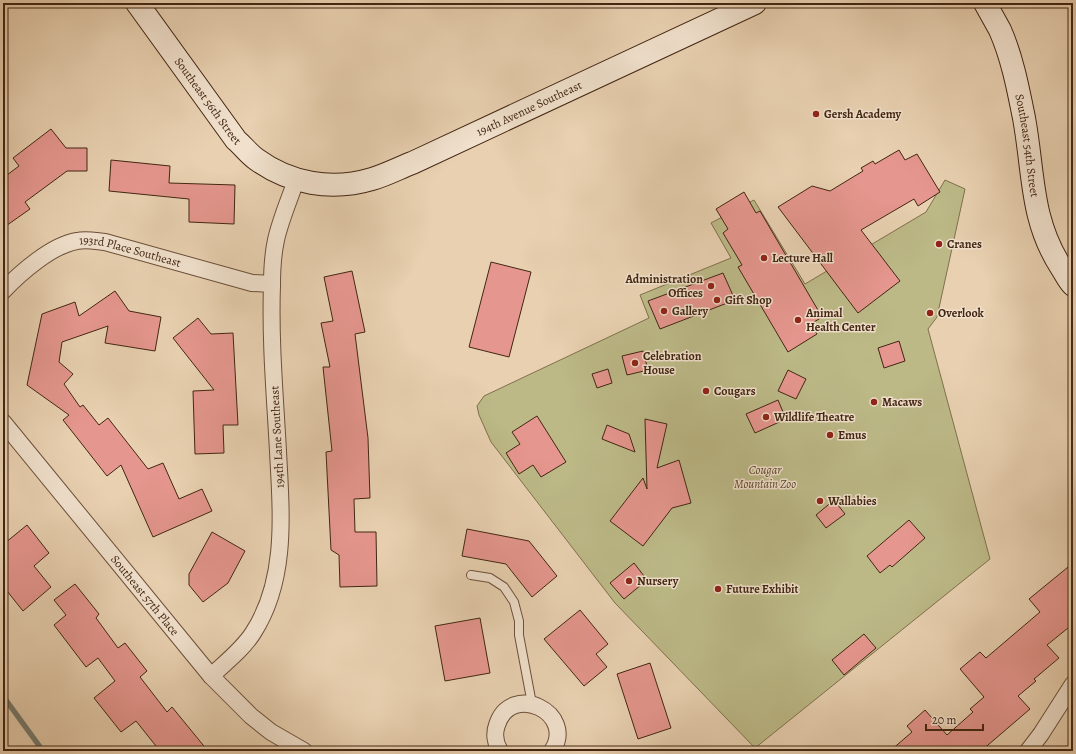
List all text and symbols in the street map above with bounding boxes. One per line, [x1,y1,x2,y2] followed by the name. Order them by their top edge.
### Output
[171,54,244,149] street label: Southeast 56th Street
[474,77,585,140] street label: 194th Avenue Southeast
[1011,93,1043,198] street label: Southeast 54th Street
[824,106,902,122] place label: Gersh Academy
[811,109,821,119] marker: Gersh Academy
[78,232,183,271] street label: 193rd Place Southeast
[947,236,982,252] place label: Cranes
[934,239,944,249] marker: Cranes
[772,250,834,266] place label: Lecture Hall
[759,253,769,263] marker: Lecture Hall
[625,271,703,301] place label: Administration Offices
[706,281,716,291] marker: Administration Offices
[725,292,772,308] place label: Gift Shop
[712,295,722,305] marker: Gift Shop
[672,303,708,319] place label: Gallery
[805,305,876,335] place label: Animal Health Center
[938,305,985,321] place label: Overlook
[659,306,669,316] marker: Gallery
[925,308,935,318] marker: Overlook
[793,315,803,325] marker: Animal Health Center
[643,348,702,378] place label: Celebration House
[630,358,640,368] marker: Celebration House
[714,383,756,399] place label: Cougars
[266,385,288,489] street label: 194th Lane Southeast
[701,386,711,396] marker: Cougars
[882,394,922,410] place label: Macaws
[869,397,879,407] marker: Macaws
[773,409,855,425] place label: Wildlife Theatre
[761,412,771,422] marker: Wildlife Theatre
[838,427,867,443] place label: Emus
[825,430,835,440] marker: Emus
[734,462,796,492] park label: Cougar Mountain Zoo
[827,493,877,509] place label: Wallabies
[815,496,825,506] marker: Wallabies
[107,552,183,639] street label: Southeast 57th Place
[637,573,679,589] place label: Nursery
[624,576,634,586] marker: Nursery
[726,581,799,597] place label: Future Exhibit
[713,584,723,594] marker: Future Exhibit
[926,706,983,732] scale bar
[932,712,956,728] text: 20 m

